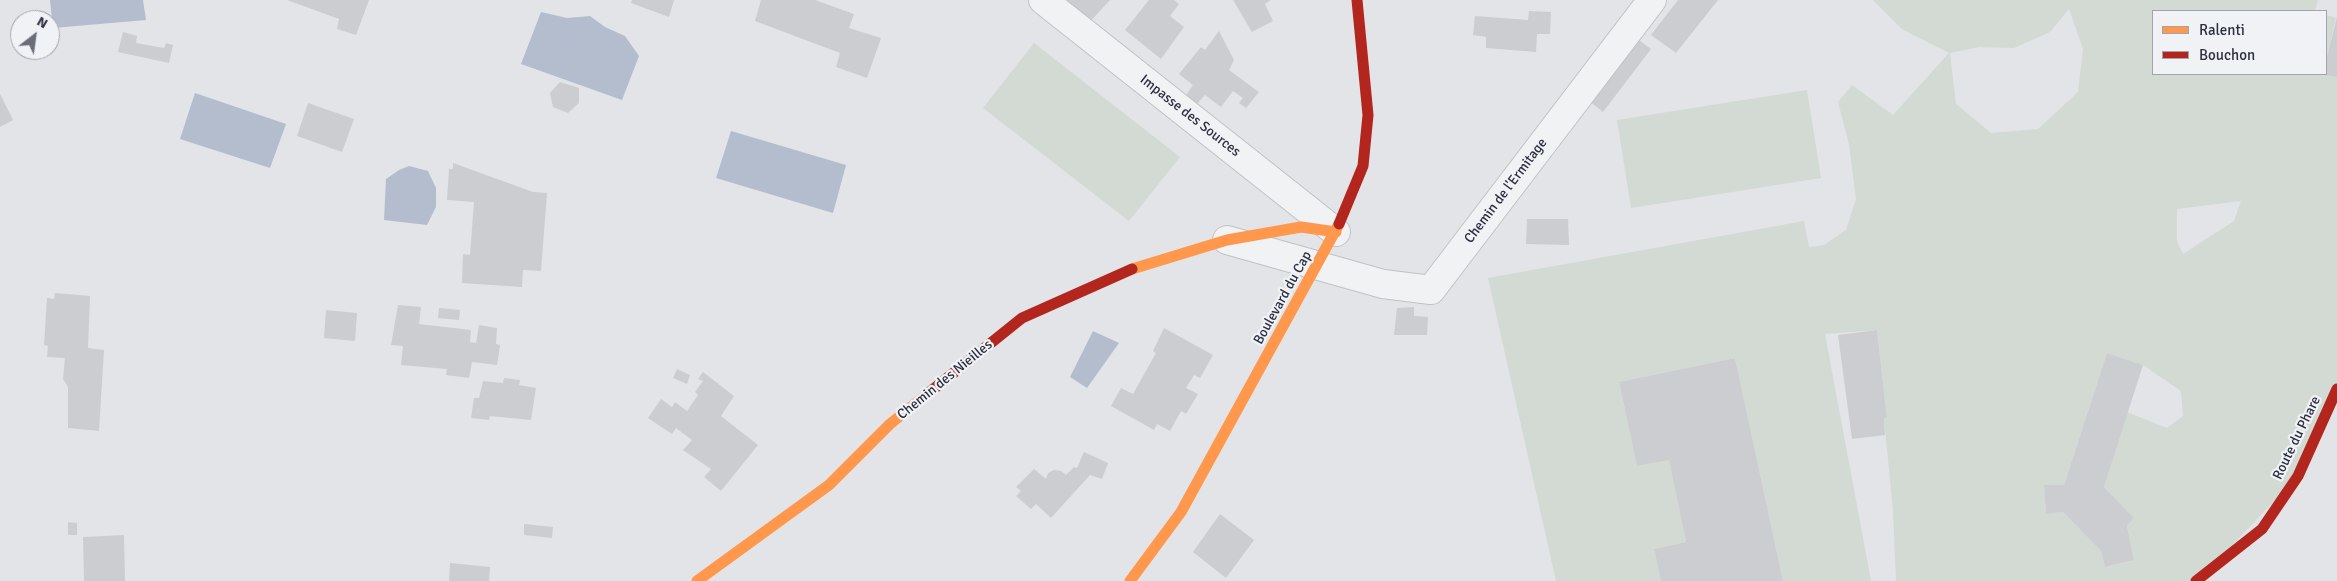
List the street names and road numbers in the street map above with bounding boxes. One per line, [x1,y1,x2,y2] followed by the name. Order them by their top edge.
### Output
[1136,72,1244,160] street label: Impasse des Sources
[1461,135,1551,247] street label: Chemin de l'Ermitage
[1250,248,1316,348] street label: Boulevard du Cap
[894,336,996,424] street label: Chemin des Nieilles
[2270,394,2324,482] street label: Route du Phare

